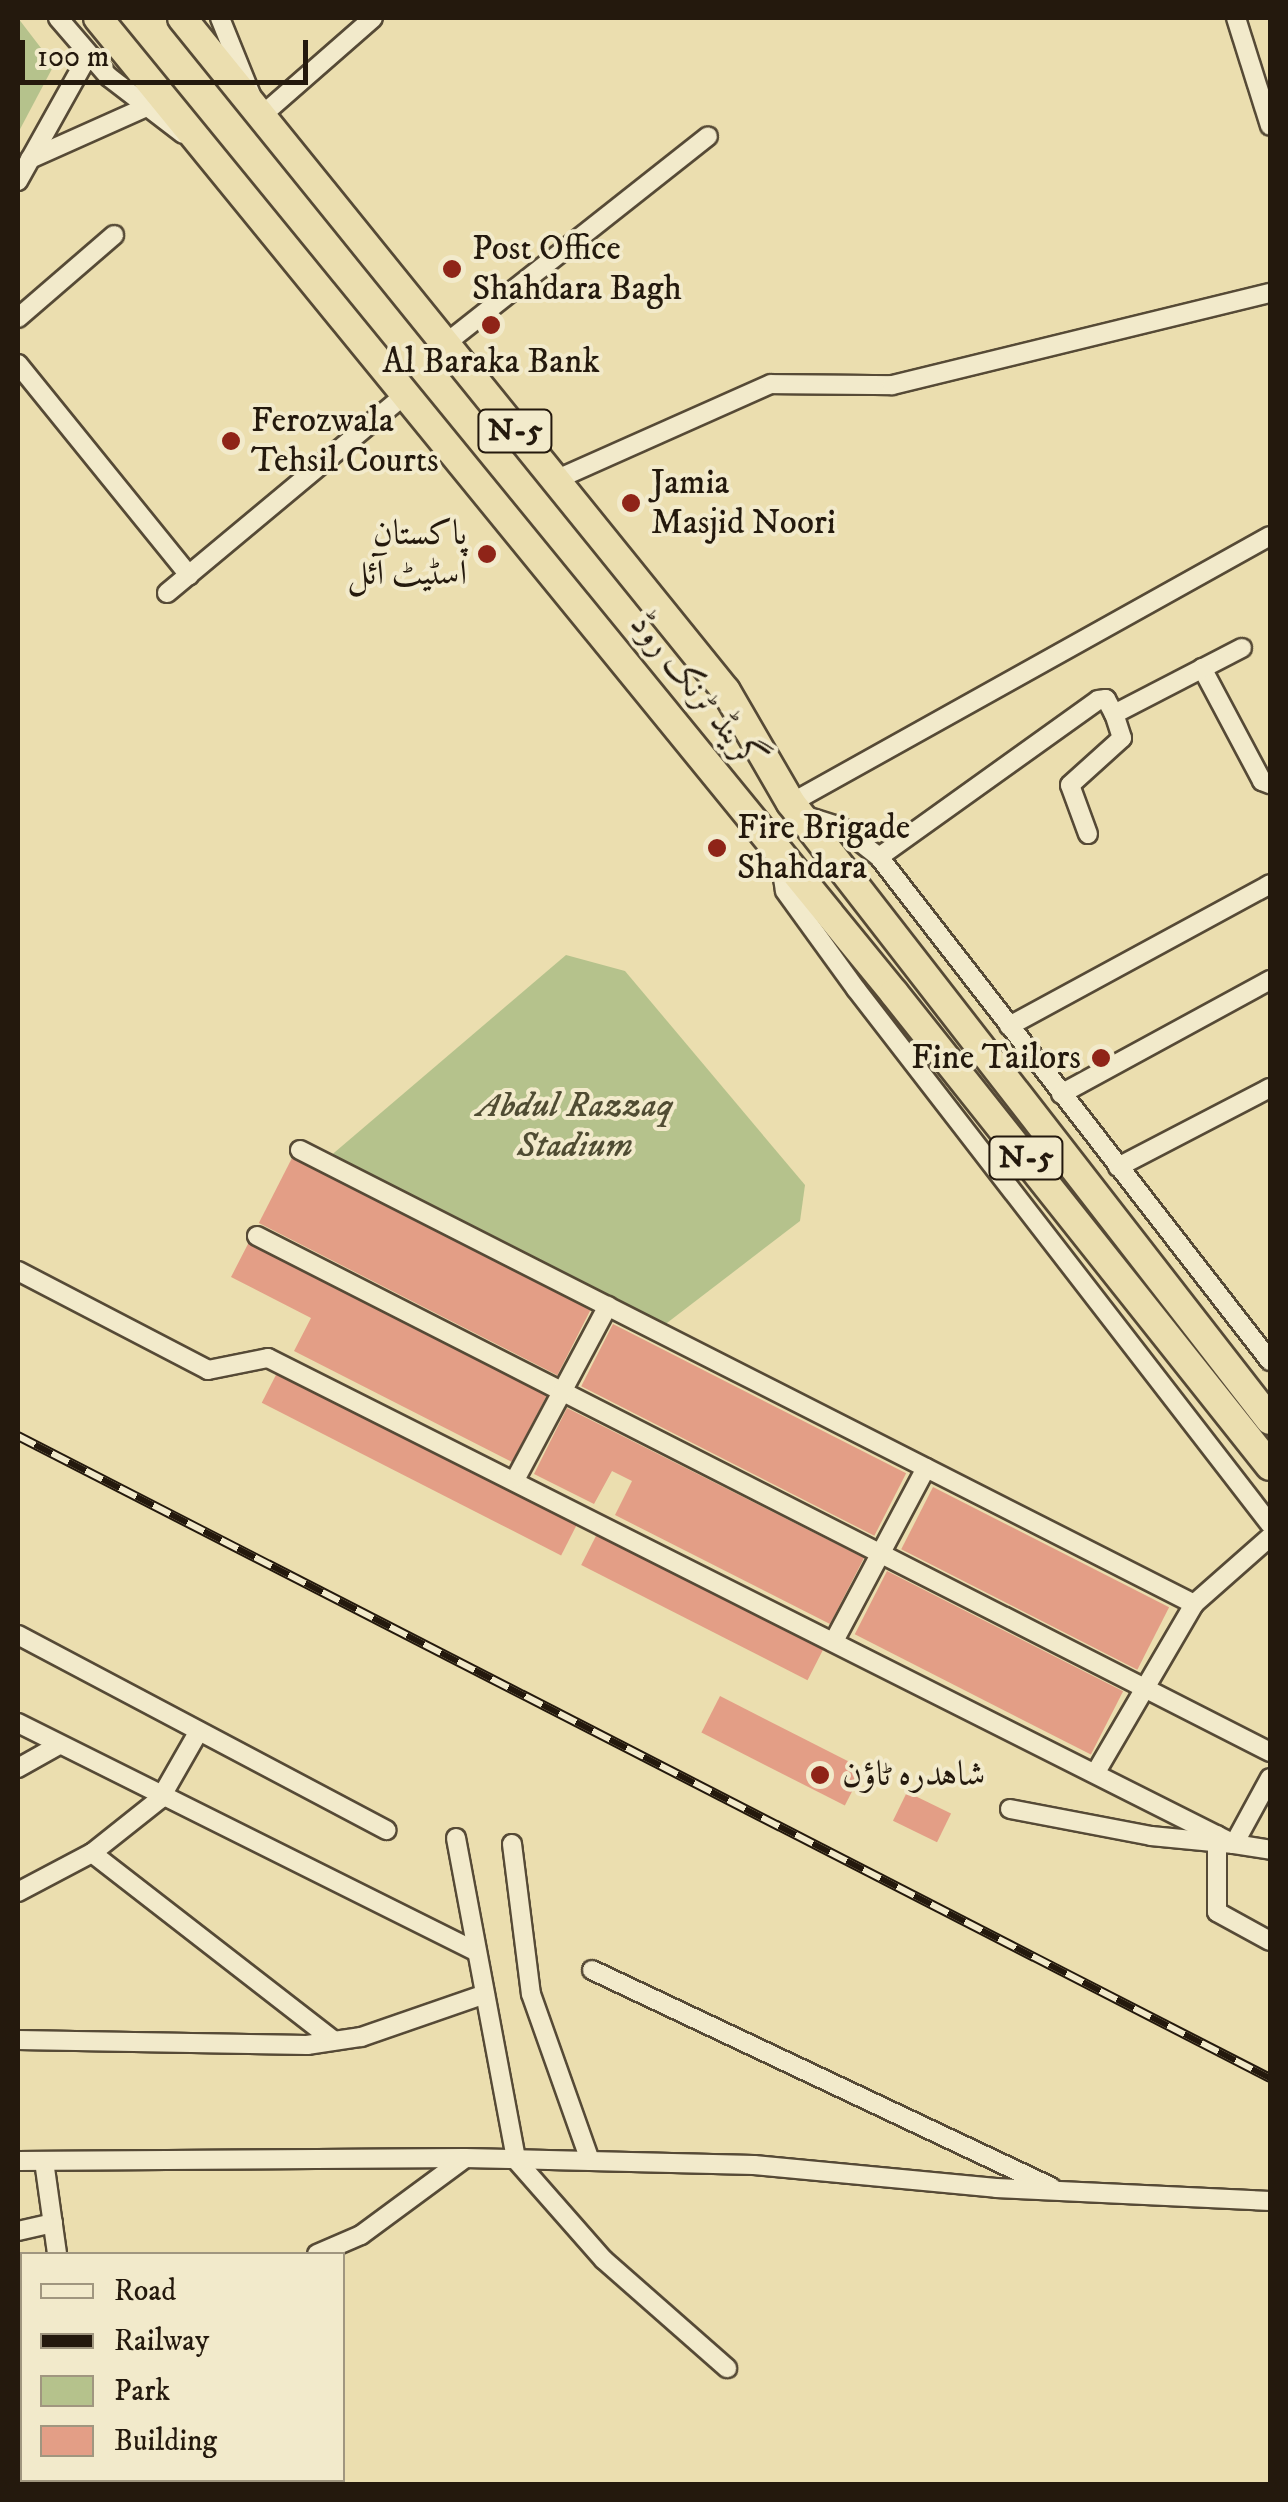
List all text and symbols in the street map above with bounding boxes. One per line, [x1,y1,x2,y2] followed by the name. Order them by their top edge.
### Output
[25,20,312,82] scale bar
[37,39,109,76] text: 100 m
[472,228,682,310] place label: Post Office Shahdara Bagh
[441,258,463,280] marker: Post Office Shahdara Bagh
[480,314,502,336] marker: Al Baraka Bank
[382,341,600,383] place label: Al Baraka Bank
[251,400,439,482] place label: Ferozwala Tehsil Courts
[475,404,555,458] road number: N-5
[220,430,242,452] marker: Ferozwala Tehsil Courts
[651,462,836,544] place label: Jamia Masjid Noori
[620,492,642,514] marker: Jamia Masjid Noori
[347,513,467,595] place label: پاکستان اسٹیٹ آئل
[476,543,498,565] marker: پاکستان اسٹیٹ آئل
[620,604,774,780] street label: گرینڈ ٹرنک روڈ
[737,807,910,889] place label: Fire Brigade Shahdara
[706,837,728,859] marker: Fire Brigade Shahdara
[911,1037,1081,1079] place label: Fine Tailors
[1090,1047,1112,1069] marker: Fine Tailors
[477,1085,673,1167] park label: Abdul Razzaq Stadium
[986,1131,1066,1185] road number: N-5
[842,1754,985,1796] place label: شاہدرہ ٹاؤن
[807,1762,833,1788] marker: شاہدرہ ٹاؤن
[20,2252,345,2482] legend
[114,2273,176,2310] text: Road
[114,2323,209,2360] text: Railway
[114,2373,170,2410] text: Park
[114,2423,217,2460] text: Building

